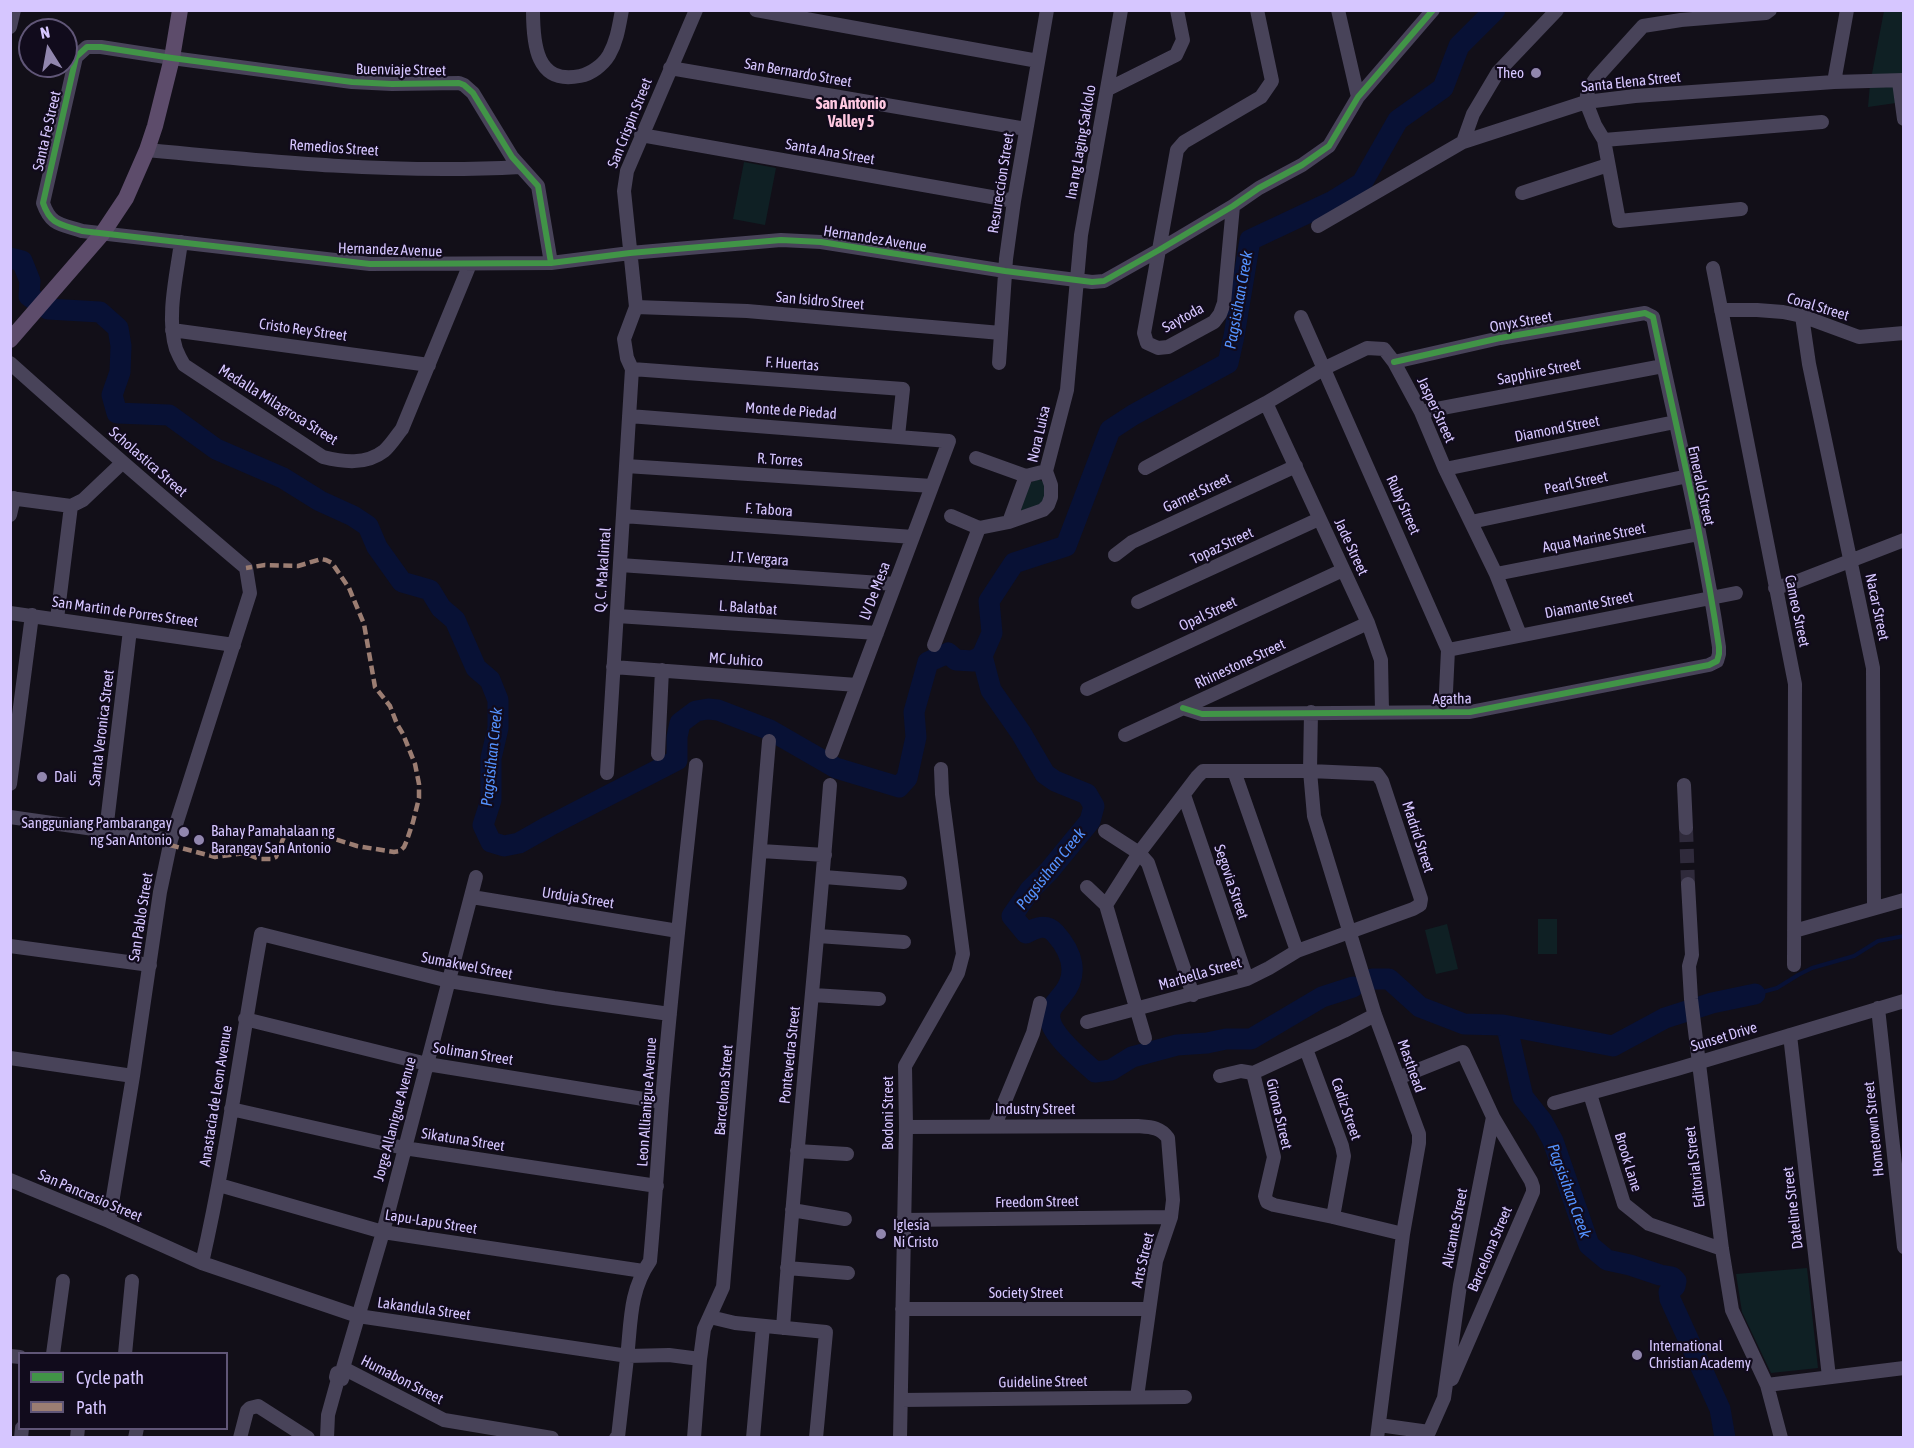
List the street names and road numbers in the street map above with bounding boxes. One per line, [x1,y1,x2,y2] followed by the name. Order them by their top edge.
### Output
[743,55,853,91] street label: San Bernardo Street
[356,60,446,80] street label: Buenviaje Street
[1580,68,1682,96] street label: Santa Elena Street
[604,75,656,171] street label: San Crispin Street
[1062,83,1100,201] street label: Ina ng Laging Saklolo
[29,89,65,173] street label: Santa Fe Street
[984,131,1018,235] street label: Resureccion Street
[784,135,876,169] street label: Santa Ana Street
[289,136,379,160] street label: Remedios Street
[822,222,928,256] street label: Hernandez Avenue
[338,239,442,261] street label: Hernandez Avenue
[775,288,865,314] street label: San Isidro Street
[1785,289,1851,325] street label: Coral Street
[1159,299,1207,337] street label: Saytoda
[1488,308,1554,336] street label: Onyx Street
[258,315,348,345] street label: Cristo Rey Street
[765,353,819,375] street label: F. Huertas
[1496,355,1582,389] street label: Sapphire Street
[215,361,341,449] street label: Medalla Milagrosa Street
[1413,374,1459,446] street label: Jasper Street
[745,399,837,423] street label: Monte de Piedad
[1024,404,1054,464] street label: Nora Luisa
[1513,412,1601,446] street label: Diamond Street
[105,423,191,501] street label: Scholastica Street
[1684,445,1718,527] street label: Emerald Street
[756,449,804,471] street label: R. Torres
[1543,468,1609,498] street label: Pearl Street
[1160,469,1234,517] street label: Garnet Street
[1382,473,1424,537] street label: Ruby Street
[745,499,793,521] street label: F. Tabora
[1330,516,1372,578] street label: Jade Street
[1541,519,1647,557] street label: Aqua Marine Street
[1188,524,1256,568] street label: Topaz Street
[591,527,615,613] street label: Q. C. Makalintal
[729,548,789,570] street label: J.T. Vergara
[856,559,894,623] street label: LV De Mesa
[1861,572,1893,642] street label: Nacar Street
[1781,573,1813,649] street label: Cameo Street
[1543,588,1635,622] street label: Diamante Street
[51,593,199,631] street label: San Martin de Porres Street
[1176,593,1240,635] street label: Opal Street
[718,597,778,619] street label: L. Balatbat
[1192,635,1288,693] street label: Rhinestone Street
[708,649,764,671] street label: MC Juhico
[86,669,118,787] street label: Santa Veronica Street
[1432,690,1472,708] street label: Agatha
[1398,799,1438,875] street label: Madrid Street
[1210,842,1252,922] street label: Segovia Street
[125,871,157,963] street label: San Pablo Street
[541,883,615,913] street label: Urduja Street
[420,948,514,984] street label: Sumakwel Street
[1157,954,1243,994] street label: Marbella Street
[776,1005,804,1105] street label: Pontevedra Street
[1689,1018,1759,1056] street label: Sunset Drive
[196,1024,236,1168] street label: Anastacia de Leon Avenue
[634,1037,660,1167] street label: Leon Allianigue Avenue
[1393,1037,1429,1095] street label: Masthead
[432,1039,514,1069] street label: Soliman Street
[711,1044,737,1136] street label: Barcelona Street
[370,1055,420,1183] street label: Jorge Allanigue Avenue
[879,1076,897,1150] street label: Bodoni Street
[1327,1076,1365,1142] street label: Cadiz Street
[1262,1077,1296,1151] street label: Girona Street
[1860,1081,1888,1177] street label: Hometown Street
[995,1100,1075,1118] street label: Industry Street
[420,1125,506,1155] street label: Sikatuna Street
[1681,1125,1709,1209] street label: Editorial Street
[1610,1130,1646,1194] street label: Brook Lane
[35,1166,145,1226] street label: San Pancrasio Street
[1779,1166,1807,1250] street label: Dateline Street
[1438,1187,1472,1269] street label: Alicante Street
[995,1192,1079,1212] street label: Freedom Street
[1464,1204,1516,1294] street label: Barcelona Street
[384,1206,478,1238] street label: Lapu-Lapu Street
[1128,1231,1158,1289] street label: Arts Street
[989,1284,1063,1302] street label: Society Street
[376,1294,472,1324] street label: Lakandula Street
[358,1352,446,1408] street label: Humabon Street
[998,1372,1088,1392] street label: Guideline Street

